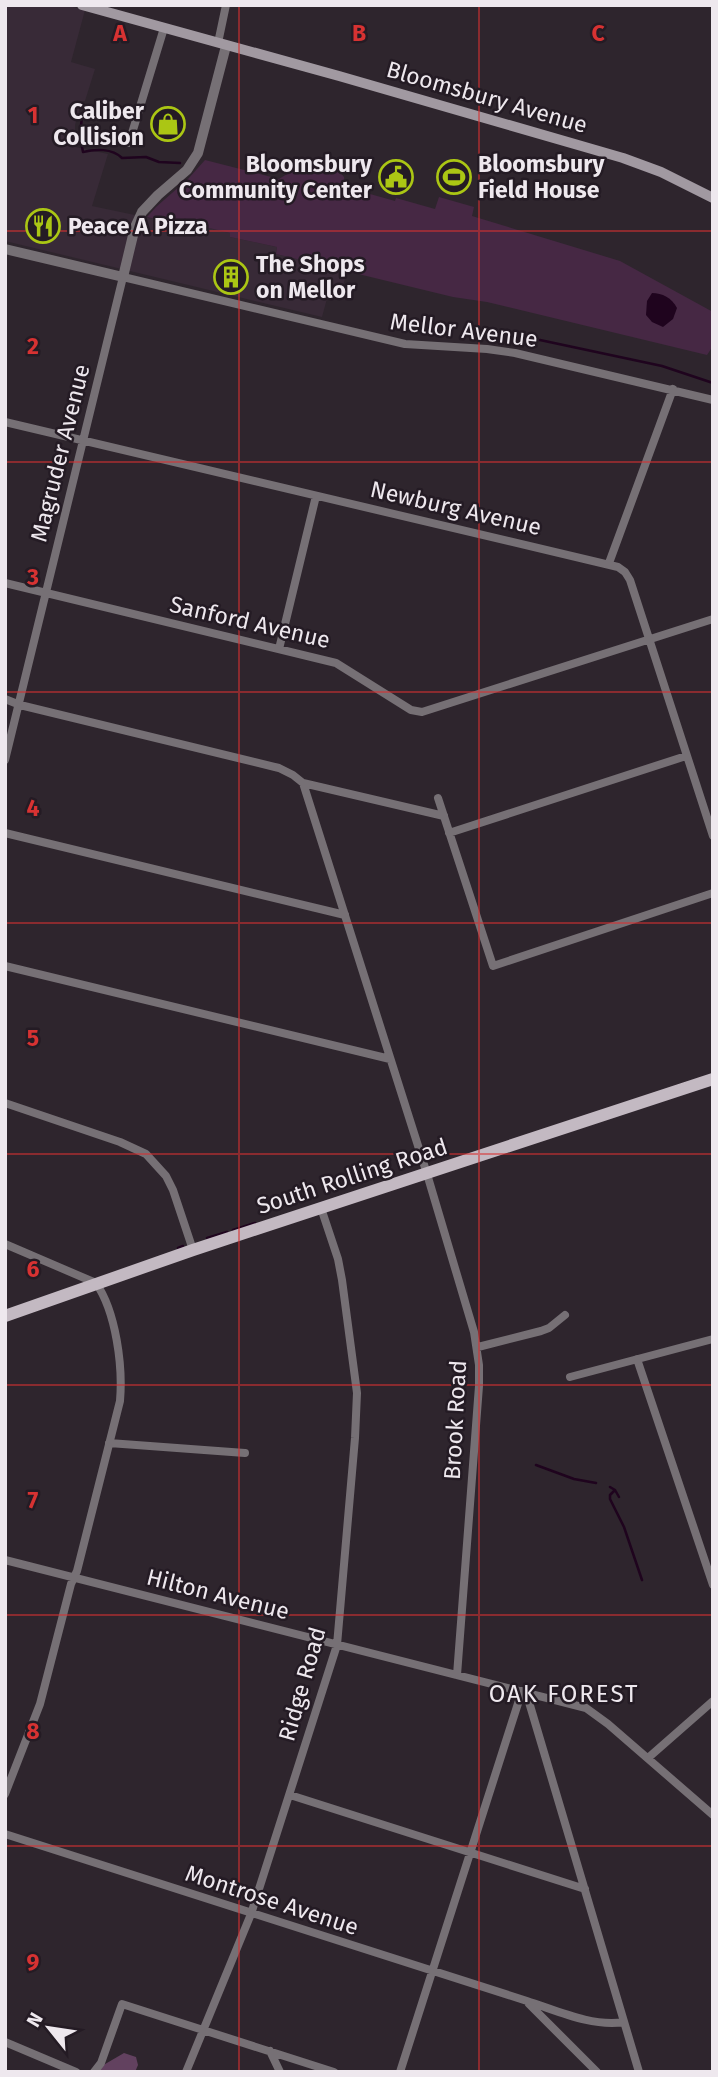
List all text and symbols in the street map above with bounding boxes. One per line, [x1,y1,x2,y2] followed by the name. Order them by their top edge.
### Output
[112,19,127,47] text: A
[352,19,366,47] text: B
[591,19,605,47] text: C
[383,55,591,139] street label: Bloomsbury Avenue
[53,97,145,151] place label: Caliber Collision
[28,101,38,129] text: 1
[149,105,187,143] shop icon: Caliber Collision
[179,150,373,204] place label: Bloomsbury Community Center
[478,150,605,204] place label: Bloomsbury Field House
[377,158,415,196] public building icon: Bloomsbury Community Center
[435,158,473,196] sports icon: Bloomsbury Field House
[24,207,62,245] restaurant icon: Peace A Pizza
[68,212,208,240] place label: Peace A Pizza
[256,250,365,304] place label: The Shops on Mellor
[212,258,250,296] building icon: The Shops on Mellor
[389,307,539,353] street label: Mellor Avenue
[27,332,39,360] text: 2
[24,361,96,545] street label: Magruder Avenue
[368,475,544,541] street label: Newburg Avenue
[26,563,39,591] text: 3
[167,590,333,654] street label: Sanford Avenue
[27,794,40,822] text: 4
[27,1024,39,1052] text: 5
[253,1132,451,1220] street label: South Rolling Road
[27,1255,40,1283] text: 6
[438,1359,472,1481] street label: Brook Road
[28,1486,39,1514] text: 7
[144,1563,292,1625] street label: Hilton Avenue
[272,1624,332,1744] street label: Ridge Road
[489,1680,639,1708] district label: OAK FOREST
[26,1717,40,1745] text: 8
[182,1859,362,1941] street label: Montrose Avenue
[27,1948,40,1976] text: 9
[14,1993,84,2063] north arrow
[22,2009,48,2031] text: N

